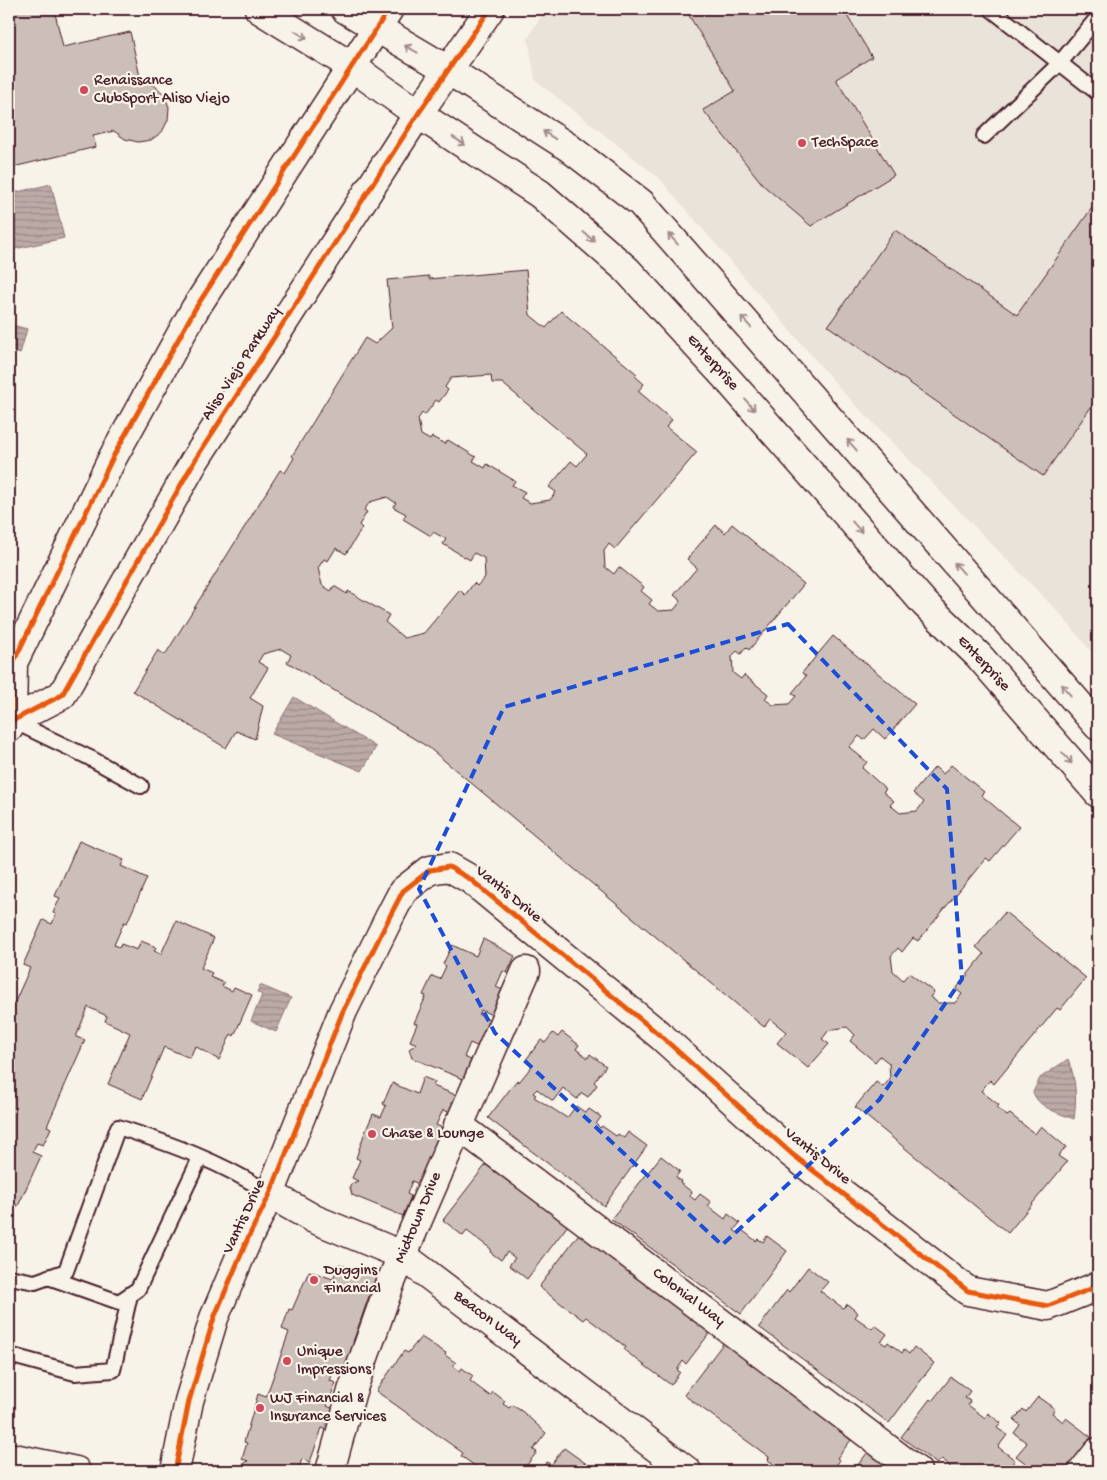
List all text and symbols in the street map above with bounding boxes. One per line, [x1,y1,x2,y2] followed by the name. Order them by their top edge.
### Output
[293,30,307,40] one-way arrow
[404,43,419,53] one-way arrow
[94,72,230,109] place label: Renaissance ClubSport Aliso Viejo
[78,84,90,96] marker: Renaissance ClubSport Aliso Viejo
[542,129,556,139] one-way arrow
[811,134,879,153] place label: TechSpace
[452,136,466,146] one-way arrow
[796,137,808,149] marker: TechSpace
[583,231,596,243] one-way arrow
[667,232,679,245] one-way arrow
[198,304,286,424] street label: Aliso Viejo Parkway
[741,316,752,329] one-way arrow
[682,331,743,396] street label: Enterprise
[744,398,756,411] one-way arrow
[847,438,858,451] one-way arrow
[852,520,863,533] one-way arrow
[953,561,965,574] one-way arrow
[952,632,1014,696] street label: Enterprise
[1060,683,1072,696] one-way arrow
[1062,751,1073,764] one-way arrow
[470,862,546,928] street label: Vantis Drive
[779,1124,855,1190] street label: Vantis Drive
[382,1125,485,1144] place label: Chase & Lounge
[366,1128,378,1140] marker: Chase & Lounge
[391,1169,447,1267] street label: Midtown Drive
[219,1176,271,1258] street label: Vantis Drive
[323,1262,381,1299] place label: Duggins Financial
[648,1264,728,1332] street label: Colonial Way
[308,1274,320,1286] marker: Duggins Financial
[448,1286,525,1351] street label: Beacon Way
[297,1343,372,1380] place label: Unique Impressions
[281,1355,293,1367] marker: Unique Impressions
[270,1390,387,1427] place label: WJ Financial & Insurance Services
[254,1402,266,1414] marker: WJ Financial & Insurance Services

